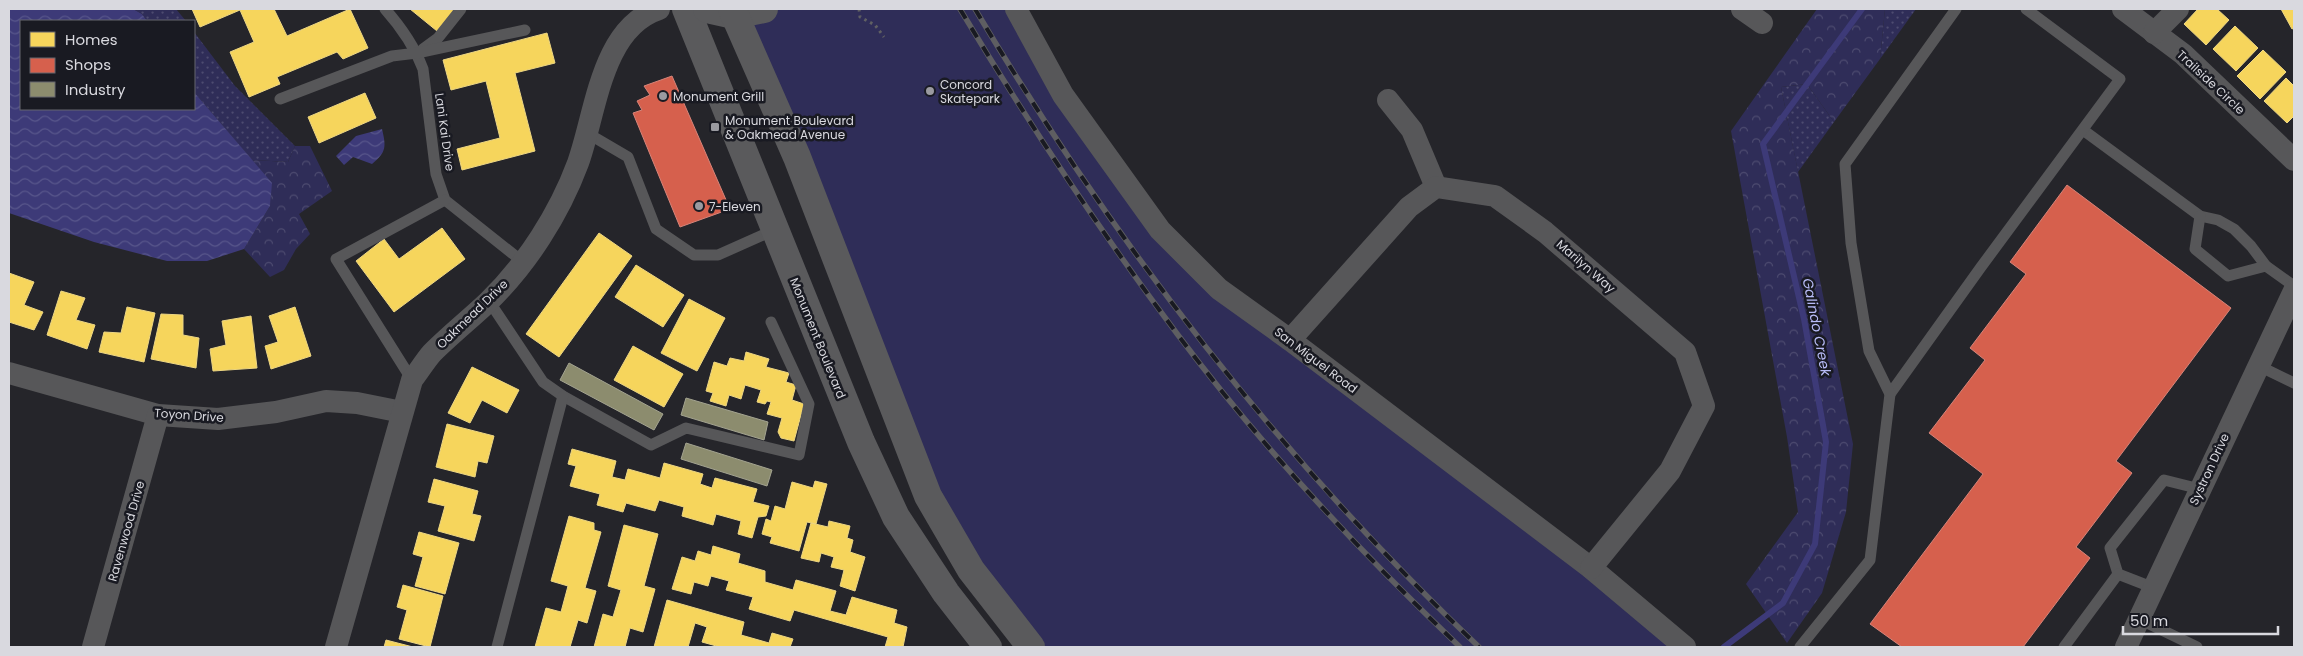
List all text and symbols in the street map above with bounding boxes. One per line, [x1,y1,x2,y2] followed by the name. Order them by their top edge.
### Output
[20,20,195,110] legend
[65,29,118,50] text: Homes
[2173,46,2249,118] street label: Trailside Circle
[65,54,111,75] text: Shops
[940,76,1001,107] place label: Concord Skatepark
[65,79,126,100] text: Industry
[924,85,936,97] marker: Concord Skatepark
[673,88,764,105] place label: Monument Grill
[657,90,669,102] marker: Monument Grill
[431,92,459,172] street label: Lani Kai Drive
[725,112,854,143] place label: Monument Boulevard & Oakmead Avenue
[709,121,721,133] marker: Monument Boulevard & Oakmead Avenue
[709,198,761,215] place label: 7-Eleven
[693,200,705,212] marker: 7-Eleven
[1553,236,1619,297] street label: Marilyn Way
[786,275,850,401] street label: Monument Boulevard
[433,276,511,352] street label: Oakmead Drive
[1798,276,1836,378] water label: Galindo Creek
[1271,323,1361,397] street label: San Miguel Road
[154,404,224,426] street label: Toyon Drive
[2185,430,2233,508] street label: Systron Drive
[104,479,148,583] street label: Ravenwood Drive
[2123,604,2278,636] scale bar
[2130,610,2168,631] text: 50 m

